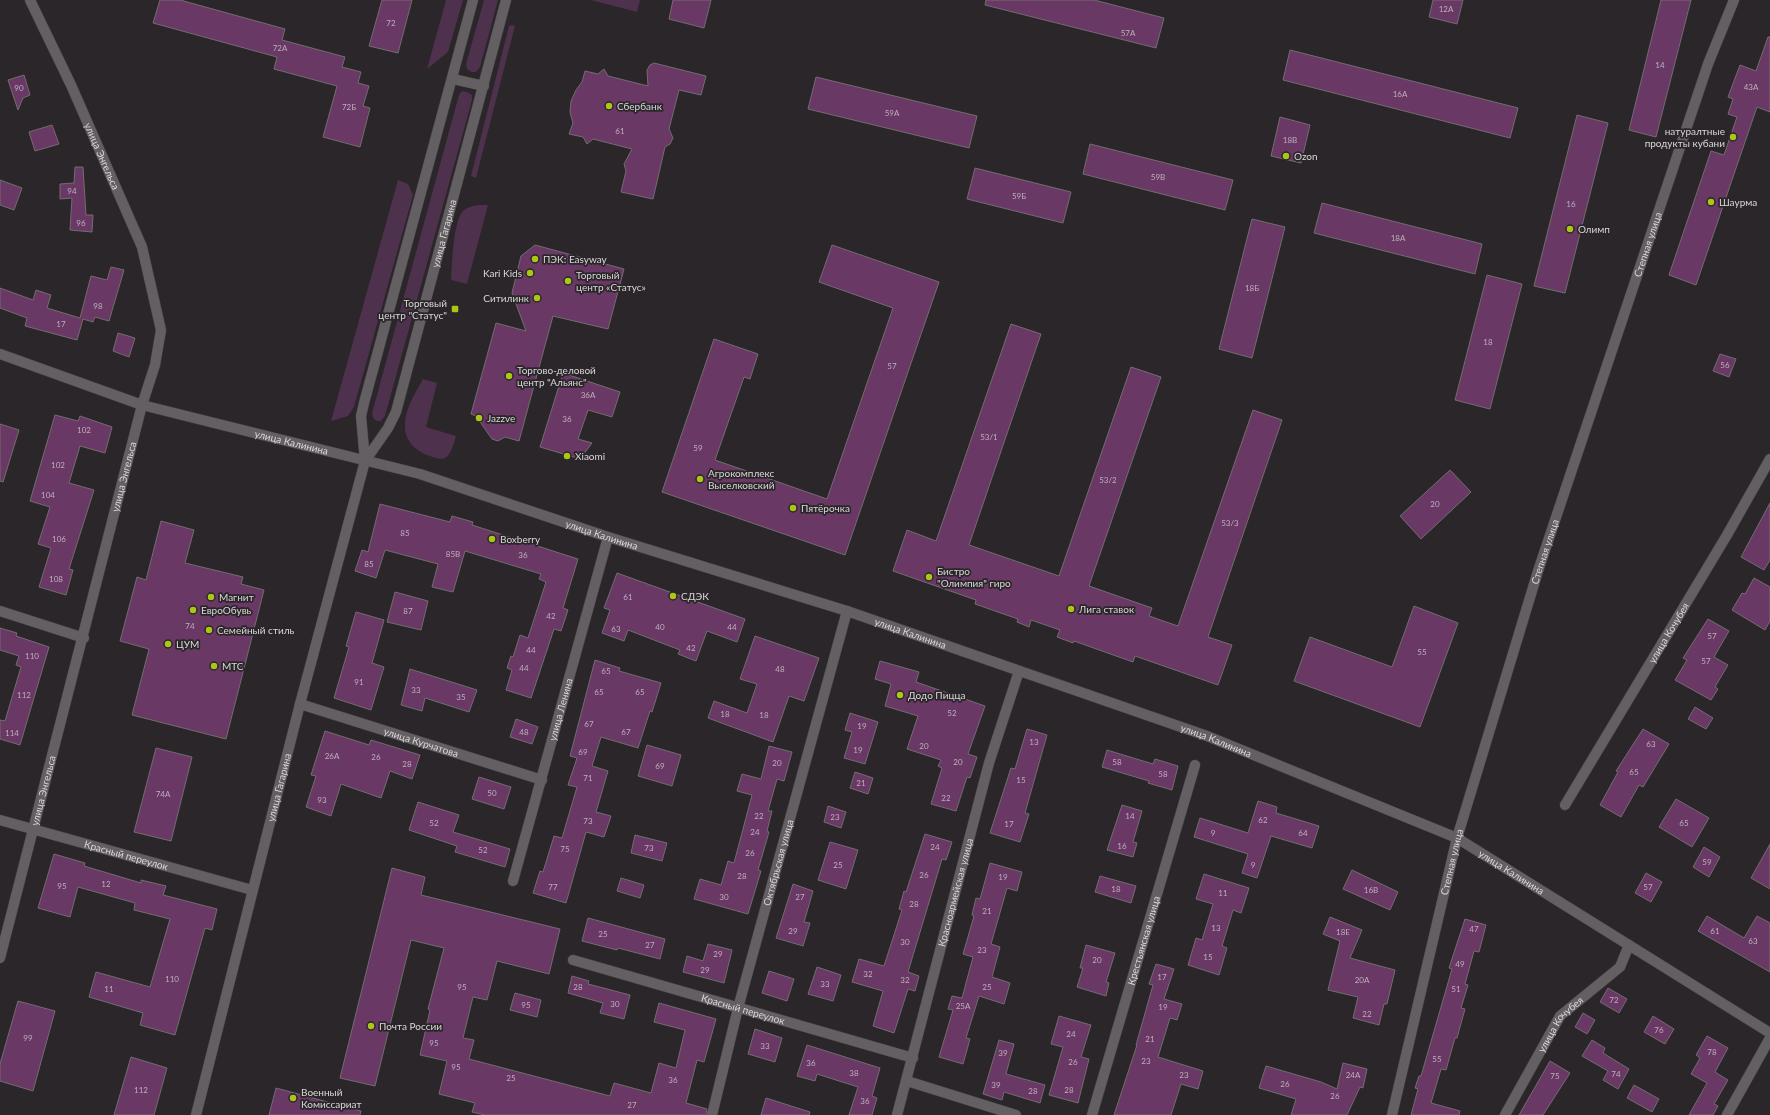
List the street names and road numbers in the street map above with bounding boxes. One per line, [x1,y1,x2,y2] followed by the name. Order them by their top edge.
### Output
[82,121,122,191] street label: улица Энгельса
[429,198,459,269] street label: улица Гагарина
[1631,210,1664,278] street label: Степная улица
[254,427,330,457] street label: улица Калинина
[109,440,138,513] street label: улица Энгельса
[564,517,639,552] street label: улица Калинина
[1528,518,1561,586] street label: Степная улица
[1646,600,1691,665] street label: улица Кочубея
[873,615,948,651] street label: улица Калинина
[546,677,575,742] street label: улица Ленина
[1179,721,1253,760] street label: улица Калинина
[382,725,460,759] street label: улица Курчатова
[265,752,293,823] street label: улица Гагарина
[28,754,58,827] street label: улица Энгельса
[760,818,796,907] street label: Октябрьская улица
[1438,827,1465,896] street label: Степная улица
[935,837,975,948] street label: Красноармейская улица
[83,838,170,873] street label: Красный переулок
[1476,847,1547,897] street label: улица Калинина
[1125,894,1162,986] street label: Крестьянская улица
[700,991,787,1027] street label: Красный переулок
[1535,994,1585,1054] street label: улица Кочубея

